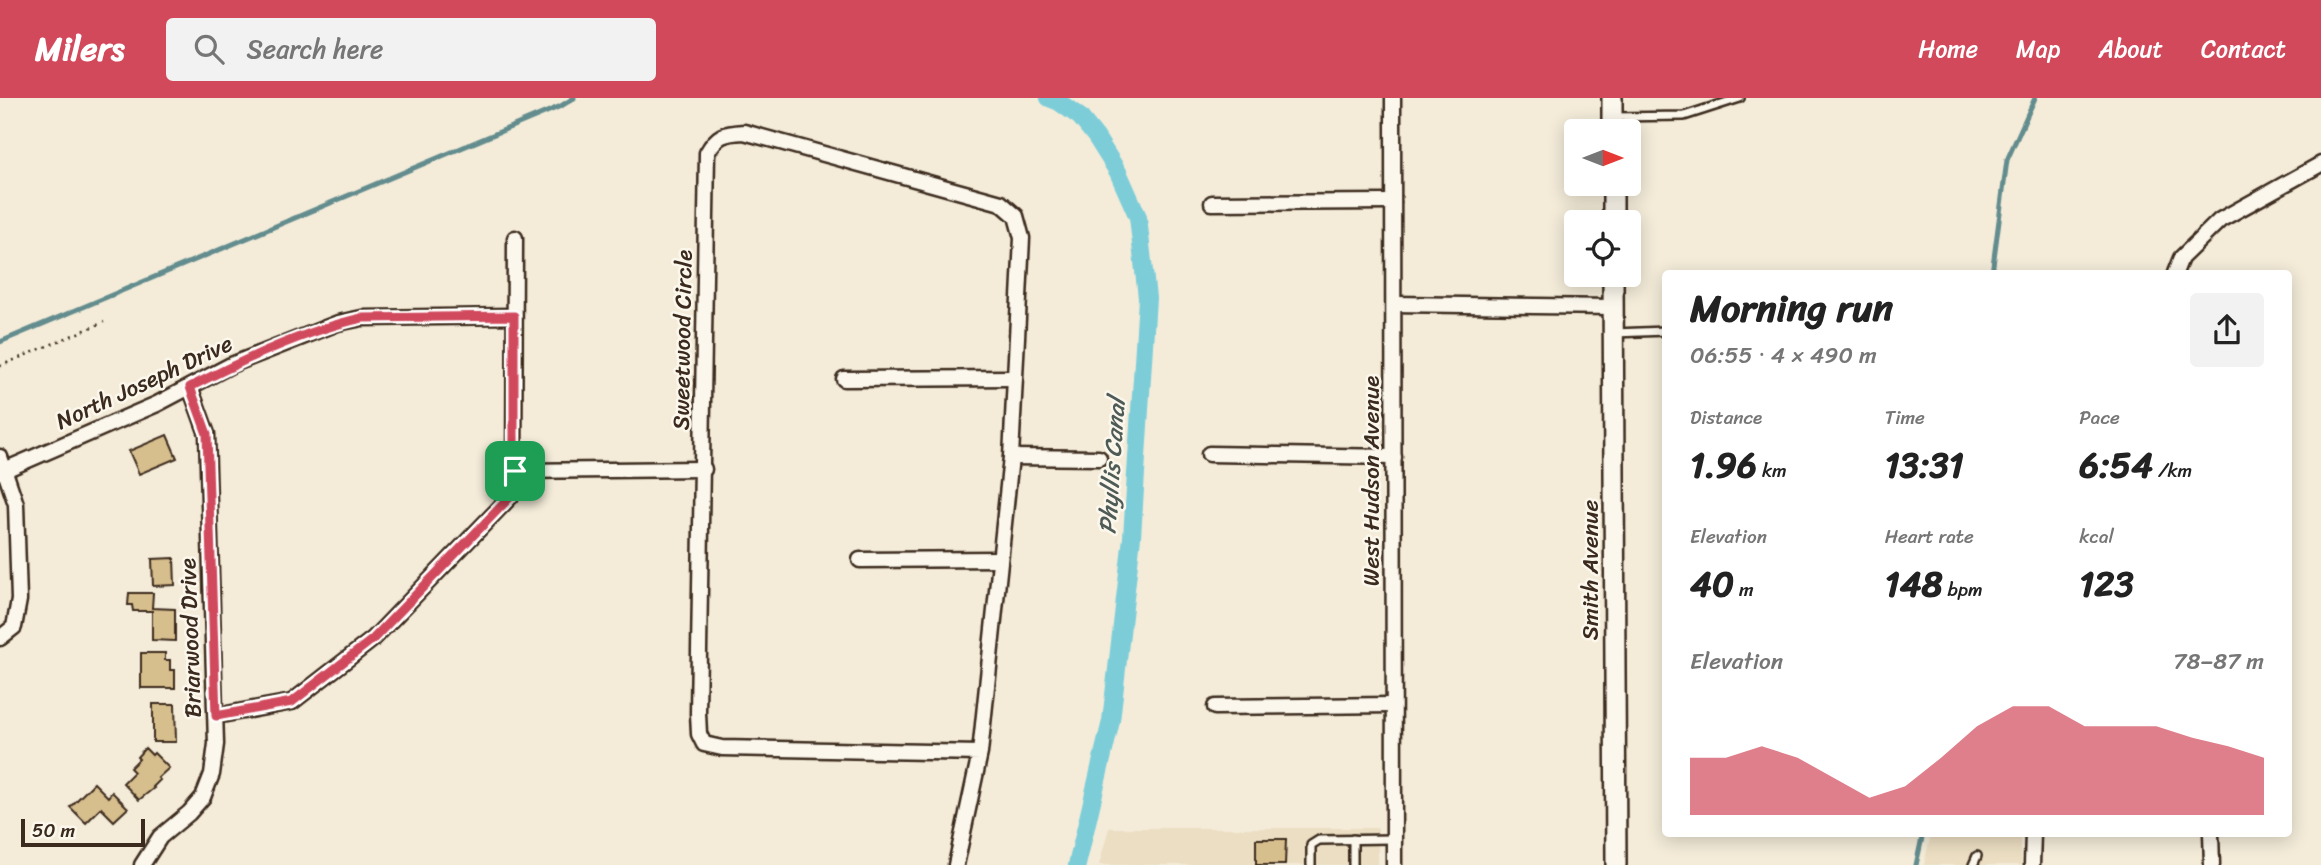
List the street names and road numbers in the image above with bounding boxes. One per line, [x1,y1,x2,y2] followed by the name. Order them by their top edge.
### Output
[660,249,705,431] street label: Sweetwood Circle
[49,323,240,441] street label: North Joseph Drive
[1351,376,1392,586] street label: West Hudson Avenue
[1570,499,1611,640] street label: Smith Avenue
[167,557,214,718] street label: Briarwood Drive

